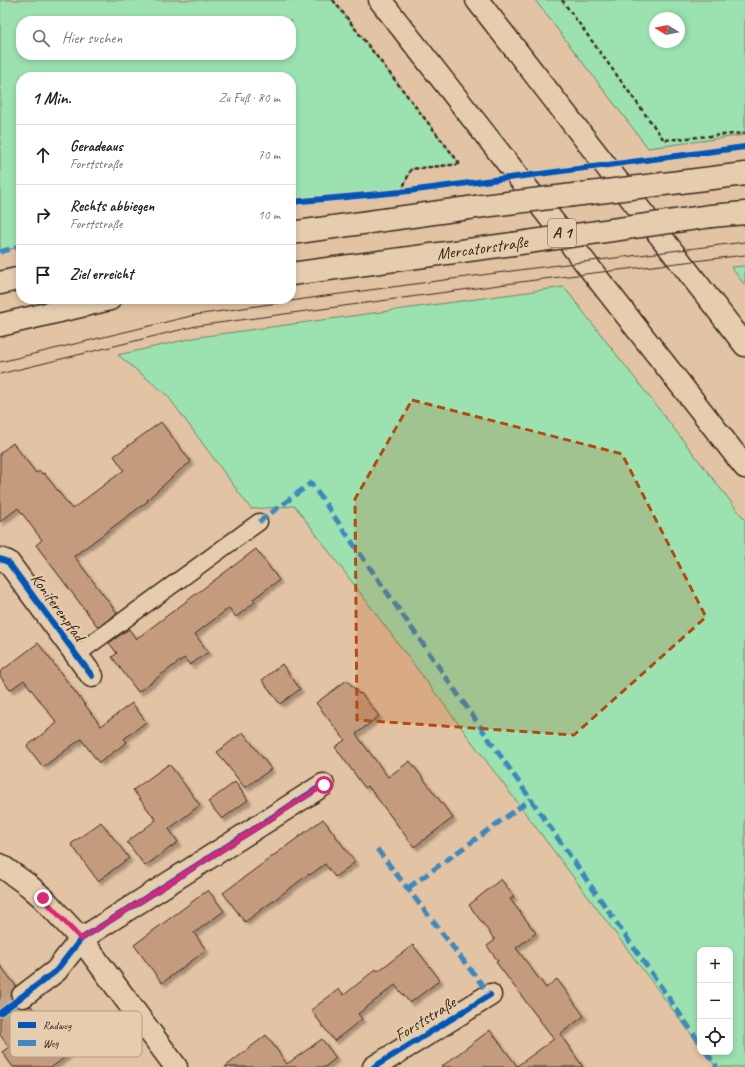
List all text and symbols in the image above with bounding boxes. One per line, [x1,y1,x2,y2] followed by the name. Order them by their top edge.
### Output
[649,12,685,48] north arrow
[16,16,296,60] search box
[30,27,52,49] icon: search
[62,29,122,48] text: Hier suchen
[32,88,71,109] text: 1 Min.
[219,90,280,106] text: Zu Fuß · 80 m
[70,137,123,156] text: Geradeaus
[32,144,54,166] icon: ahead
[258,147,280,163] text: 70 m
[70,156,122,172] text: Forststraße
[70,197,154,216] text: Rechts abbiegen
[32,204,54,226] icon: right
[258,207,280,223] text: 10 m
[70,216,122,232] text: Forststraße
[548,219,576,247] road number: A 1
[435,231,530,265] street label: Mercatorstraße
[32,264,54,286] icon: arrive
[70,265,133,284] text: Ziel erreicht
[26,569,91,647] street label: Koniferenpfad
[315,776,333,794] route start
[34,889,52,907] route end
[697,947,733,1055] map controls
[697,947,733,983] button: +
[697,983,733,1019] button: −
[391,991,461,1046] street label: Forststraße
[10,1011,142,1057] legend
[43,1018,72,1032] text: Radweg
[697,1019,733,1055] button: locate
[43,1036,60,1050] text: Weg

